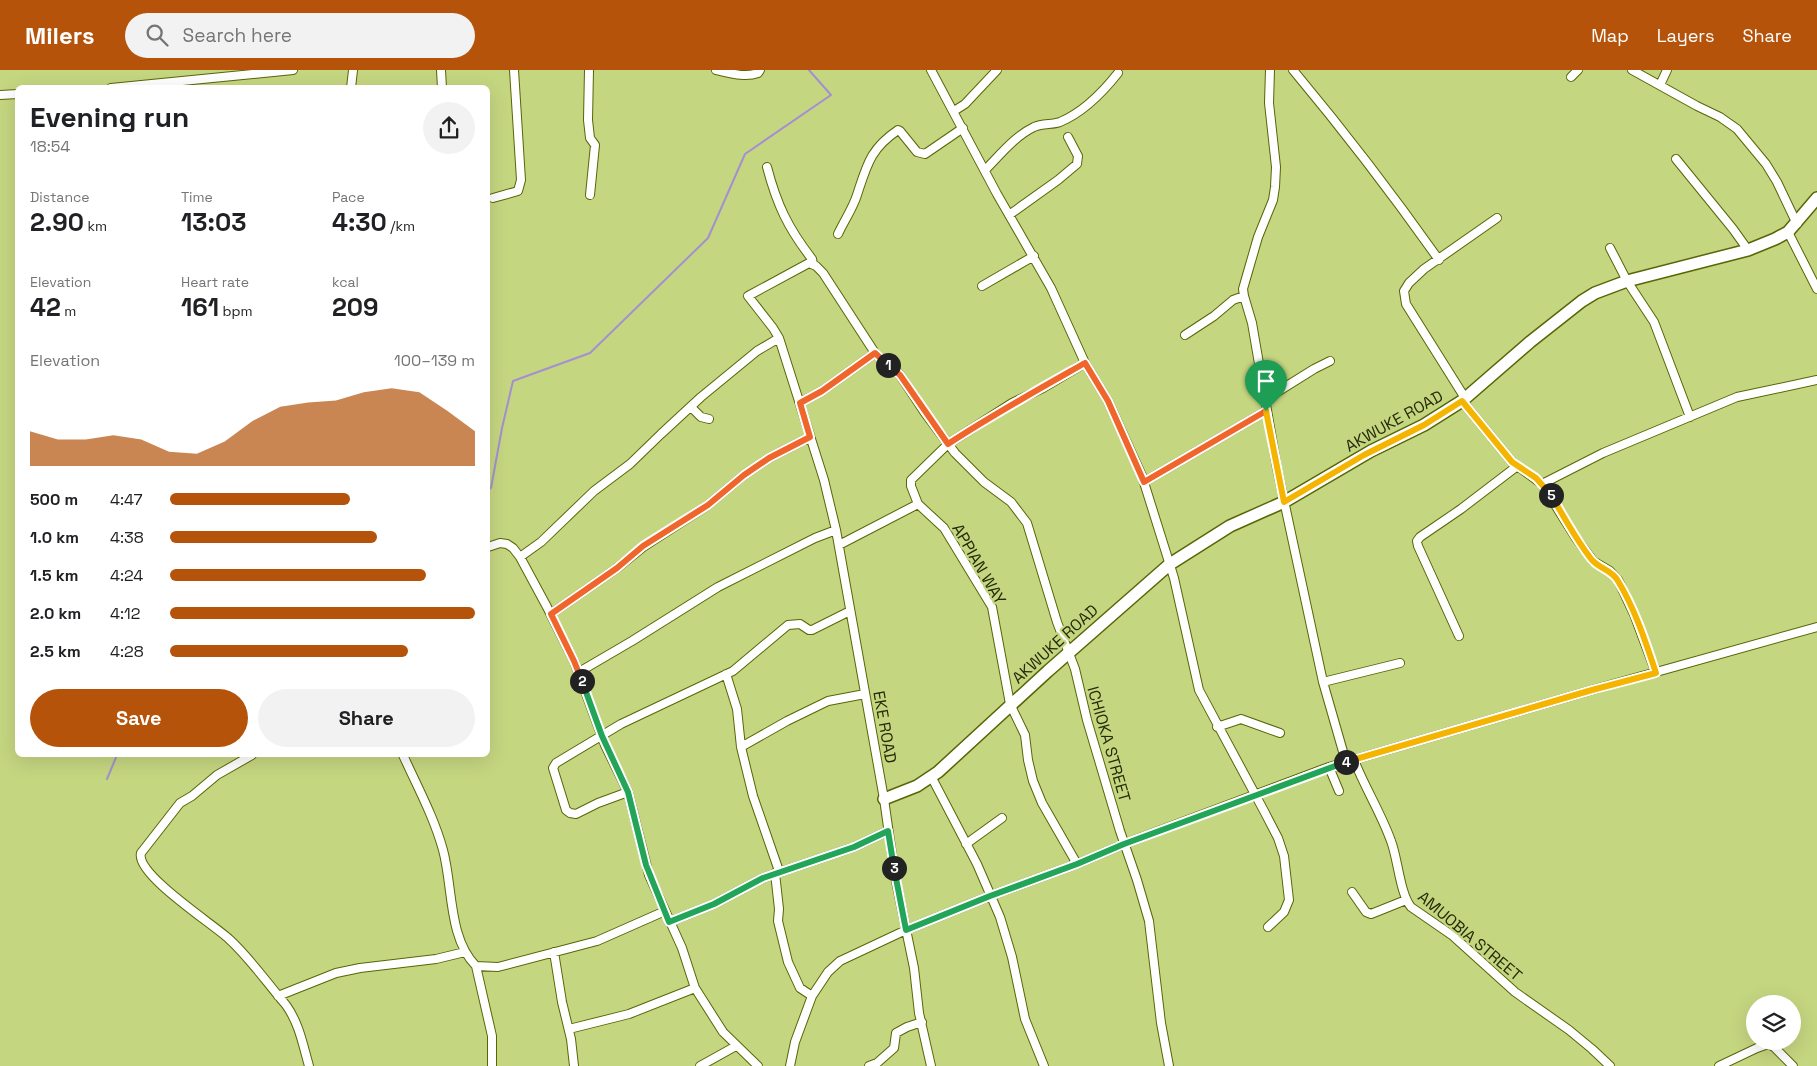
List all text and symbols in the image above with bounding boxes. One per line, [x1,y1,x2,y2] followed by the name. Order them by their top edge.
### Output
[125,13,475,58] search box
[25,20,95,51] text: Milers
[143,21,171,49] icon: search
[183,23,292,48] text: Search here
[1591,24,1629,47] text: Map
[1657,24,1714,47] text: Layers
[1742,24,1792,47] text: Share
[30,99,189,135] text: Evening run
[423,102,475,154] button: share
[30,136,70,157] text: 18:54
[30,188,90,206] text: Distance
[181,188,213,206] text: Time
[332,188,365,206] text: Pace
[30,206,84,238] text: 2.90
[181,206,246,238] text: 13:03
[332,206,387,238] text: 4:30
[84,217,107,235] text: km
[387,217,415,235] text: /km
[30,273,91,291] text: Elevation
[181,273,249,291] text: Heart rate
[332,273,359,291] text: kcal
[30,291,61,323] text: 42
[181,291,219,323] text: 161
[332,291,379,323] text: 209
[61,302,76,320] text: m
[219,302,253,320] text: bpm
[30,350,100,371] text: Elevation
[394,350,475,371] text: 100–139 m
[876,352,900,378] pin: 1
[885,356,892,374] text: 1
[1245,360,1287,411] pin
[1252,367,1280,395] icon: arrive
[1341,385,1447,457] street label: AKWUKE ROAD
[1538,482,1564,508] pin: 5
[1547,486,1556,504] text: 5
[30,489,78,510] text: 500 m
[110,489,143,510] text: 4:47
[947,520,1011,608] street label: APPIAN WAY
[30,527,79,548] text: 1.0 km
[110,527,144,548] text: 4:38
[30,565,78,586] text: 1.5 km
[110,565,143,586] text: 4:24
[1008,600,1102,688] street label: AKWUKE ROAD
[30,603,81,624] text: 2.0 km
[110,603,140,624] text: 4:12
[30,641,81,662] text: 2.5 km
[110,641,144,662] text: 4:28
[570,668,594,694] pin: 2
[578,672,587,690] text: 2
[1082,684,1136,804] street label: ICHIOKA STREET
[30,689,248,747] button: Save
[258,689,475,747] button: Share
[868,689,902,765] street label: EKE ROAD
[1334,750,1358,774] pin: 4
[1342,753,1351,771] text: 4
[882,856,906,880] pin: 3
[890,859,899,877] text: 3
[1414,886,1526,986] street label: AMUOBIA STREET
[1746,995,1801,1050] map controls
[1746,995,1801,1050] button: layers

